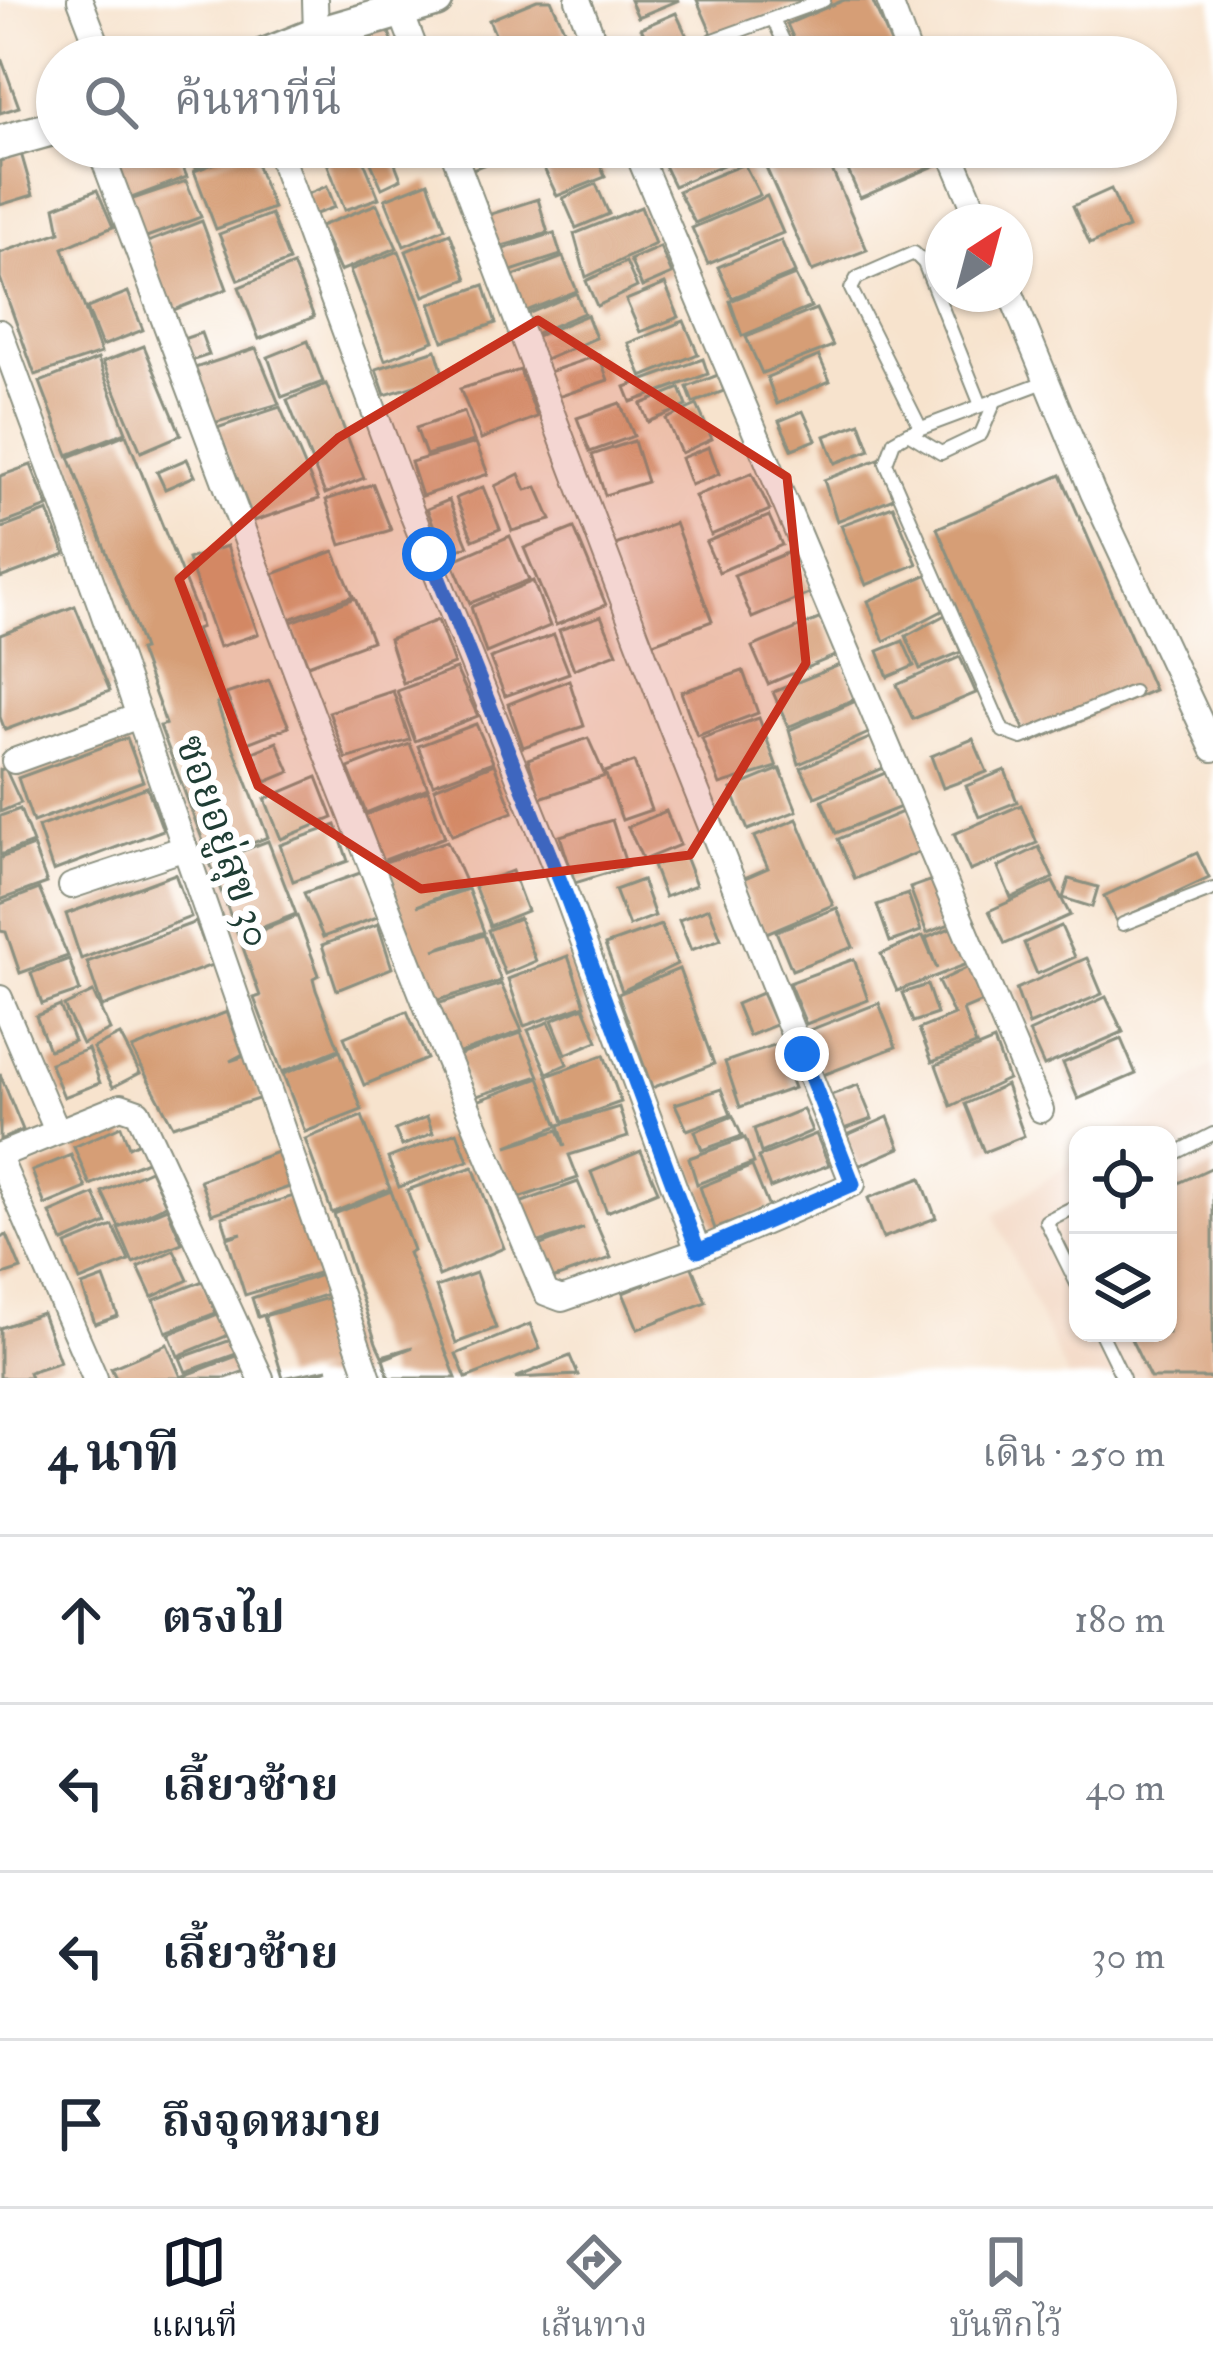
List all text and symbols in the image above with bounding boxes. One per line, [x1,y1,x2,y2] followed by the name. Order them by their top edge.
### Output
[36,36,1177,168] search box
[78,69,144,135] icon: search
[174,72,342,128] text: ค้นหาที่นี่
[925,204,1033,312] north arrow
[402,527,456,581] route start
[164,728,284,954] street label: ซอยอยู่สุข 30
[775,1027,829,1081] route end
[1069,1126,1177,1342] map controls
[1069,1126,1177,1234] button: locate
[1069,1234,1177,1342] button: layers
[48,1422,179,1486] text: 4 นาที
[982,1429,1165,1478] text: เดิน · 250 m
[48,1587,114,1653] icon: ahead
[162,1590,285,1646] text: ตรงไป
[1074,1595,1165,1644] text: 180 m
[48,1755,114,1821] icon: left
[162,1758,338,1814] text: เลี้ยวซ้าย
[1086,1763,1165,1812] text: 40 m
[48,1923,114,1989] icon: left
[162,1926,338,1982] text: เลี้ยวซ้าย
[1092,1931,1165,1980] text: 30 m
[48,2091,114,2157] icon: arrive
[162,2094,382,2150] text: ถึงจุดหมาย
[151,2229,238,2354] tab: แผนที่
[540,2229,647,2354] tab: เส้นทาง
[949,2229,1062,2354] tab: บันทึกไว้

